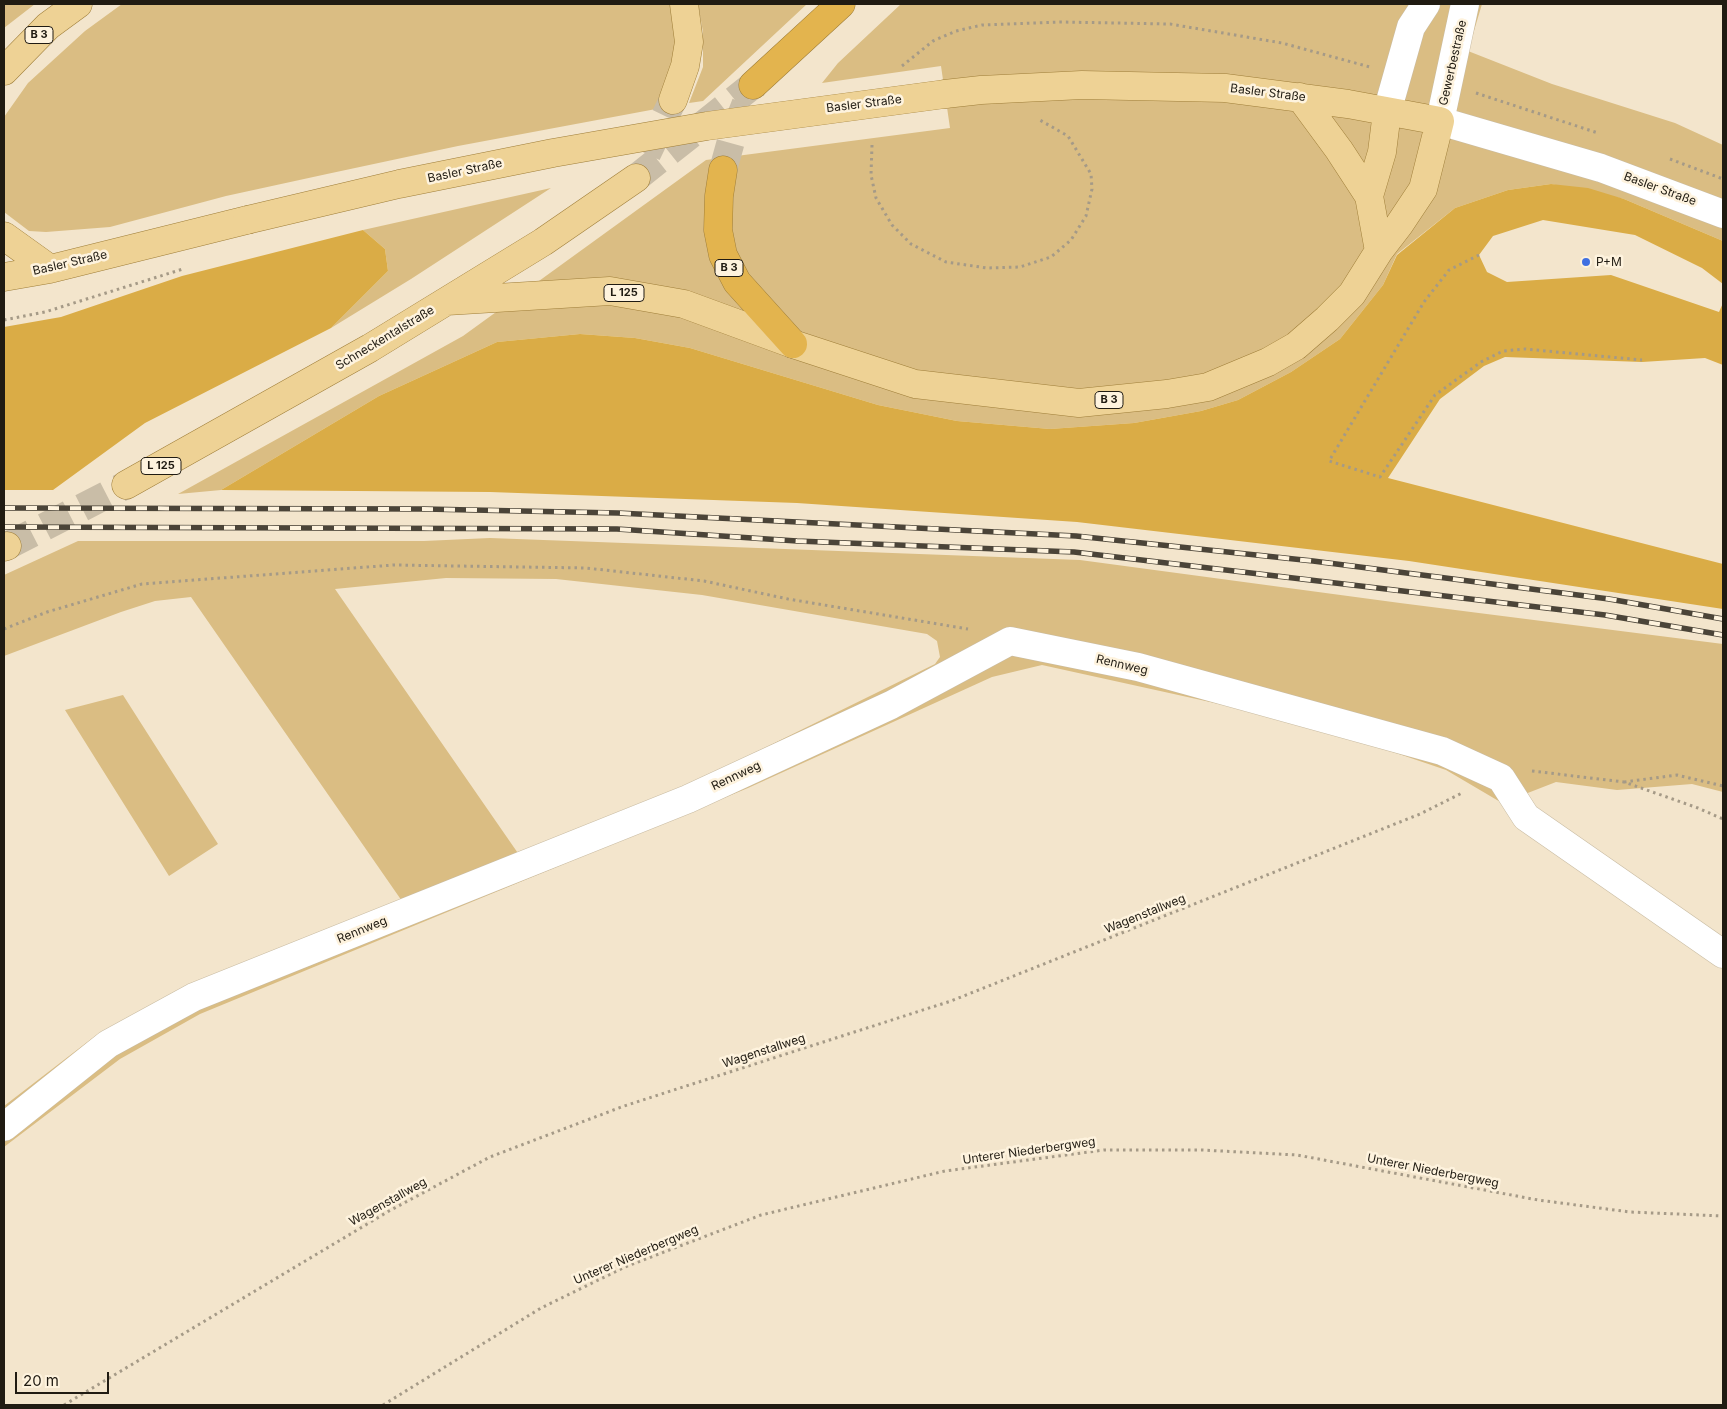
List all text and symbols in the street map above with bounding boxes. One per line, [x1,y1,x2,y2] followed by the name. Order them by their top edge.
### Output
[1436,19,1470,107] street label: Gewerbestraße
[25,26,53,44] road number: B 3
[1229,81,1307,105] street label: Basler Straße
[825,92,903,116] street label: Basler Straße
[426,156,504,186] street label: Basler Straße
[1622,169,1698,209] street label: Basler Straße
[31,247,109,279] street label: Basler Straße
[1596,255,1622,269] place label: P+M
[1580,256,1592,268] marker: P+M
[715,260,743,276] road number: B 3
[604,284,644,302] road number: L 125
[333,303,437,373] street label: Schneckentalstraße
[1095,392,1123,408] road number: B 3
[141,458,181,474] road number: L 125
[1095,652,1149,678] street label: Rennweg
[709,758,763,794] street label: Rennweg
[1102,891,1188,937] street label: Wagenstallweg
[335,913,389,947] street label: Rennweg
[721,1031,807,1071] street label: Wagenstallweg
[962,1135,1096,1167] street label: Unterer Niederbergweg
[1366,1151,1500,1191] street label: Unterer Niederbergweg
[347,1175,429,1229] street label: Wagenstallweg
[572,1222,700,1288] street label: Unterer Niederbergweg
[18,1362,111,1394] scale bar
[23,1371,59,1390] text: 20 m

